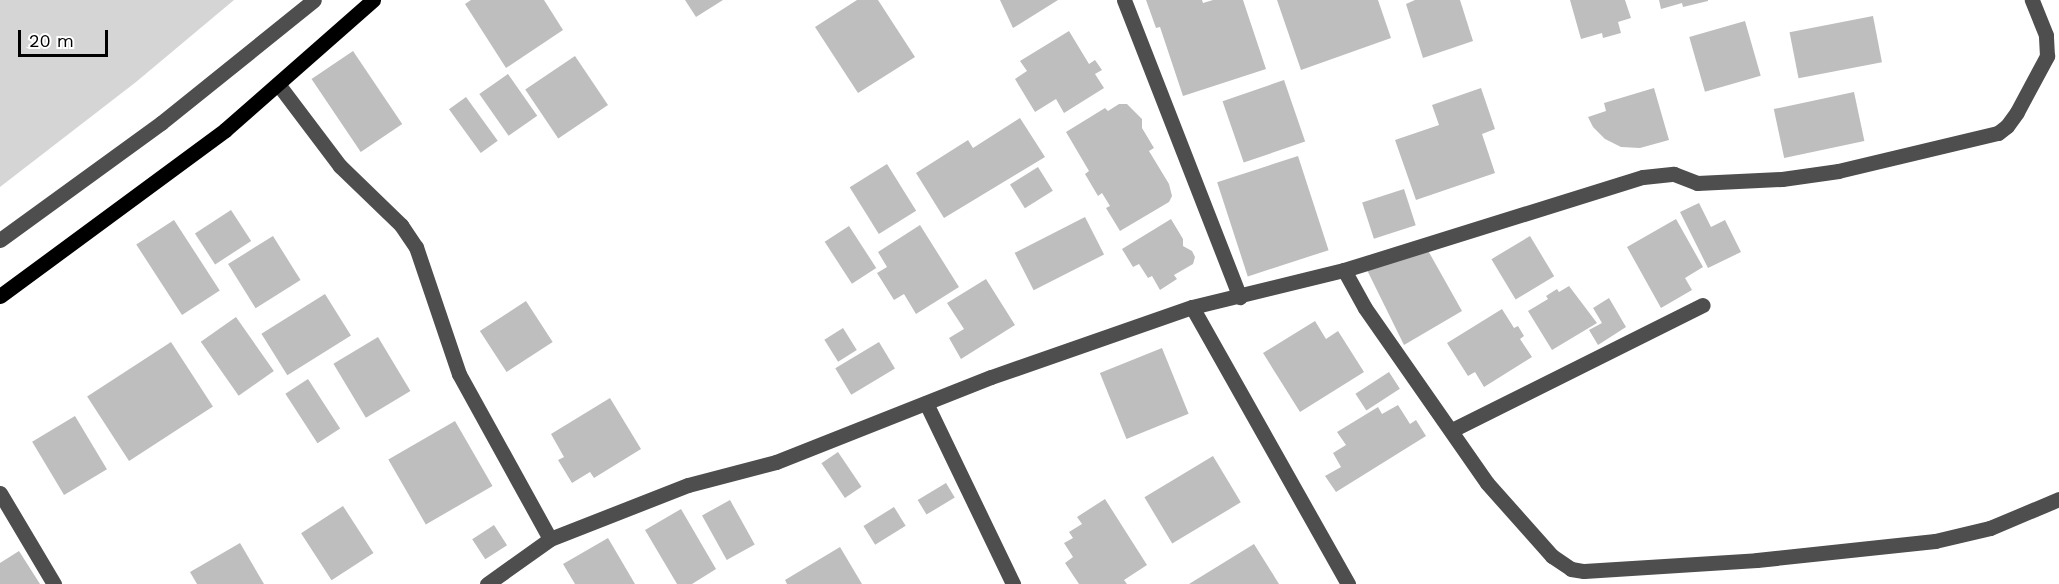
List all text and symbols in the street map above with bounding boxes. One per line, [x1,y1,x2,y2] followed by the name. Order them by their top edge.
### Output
[21,18,111,56] scale bar
[29,30,74,51] text: 20 m

